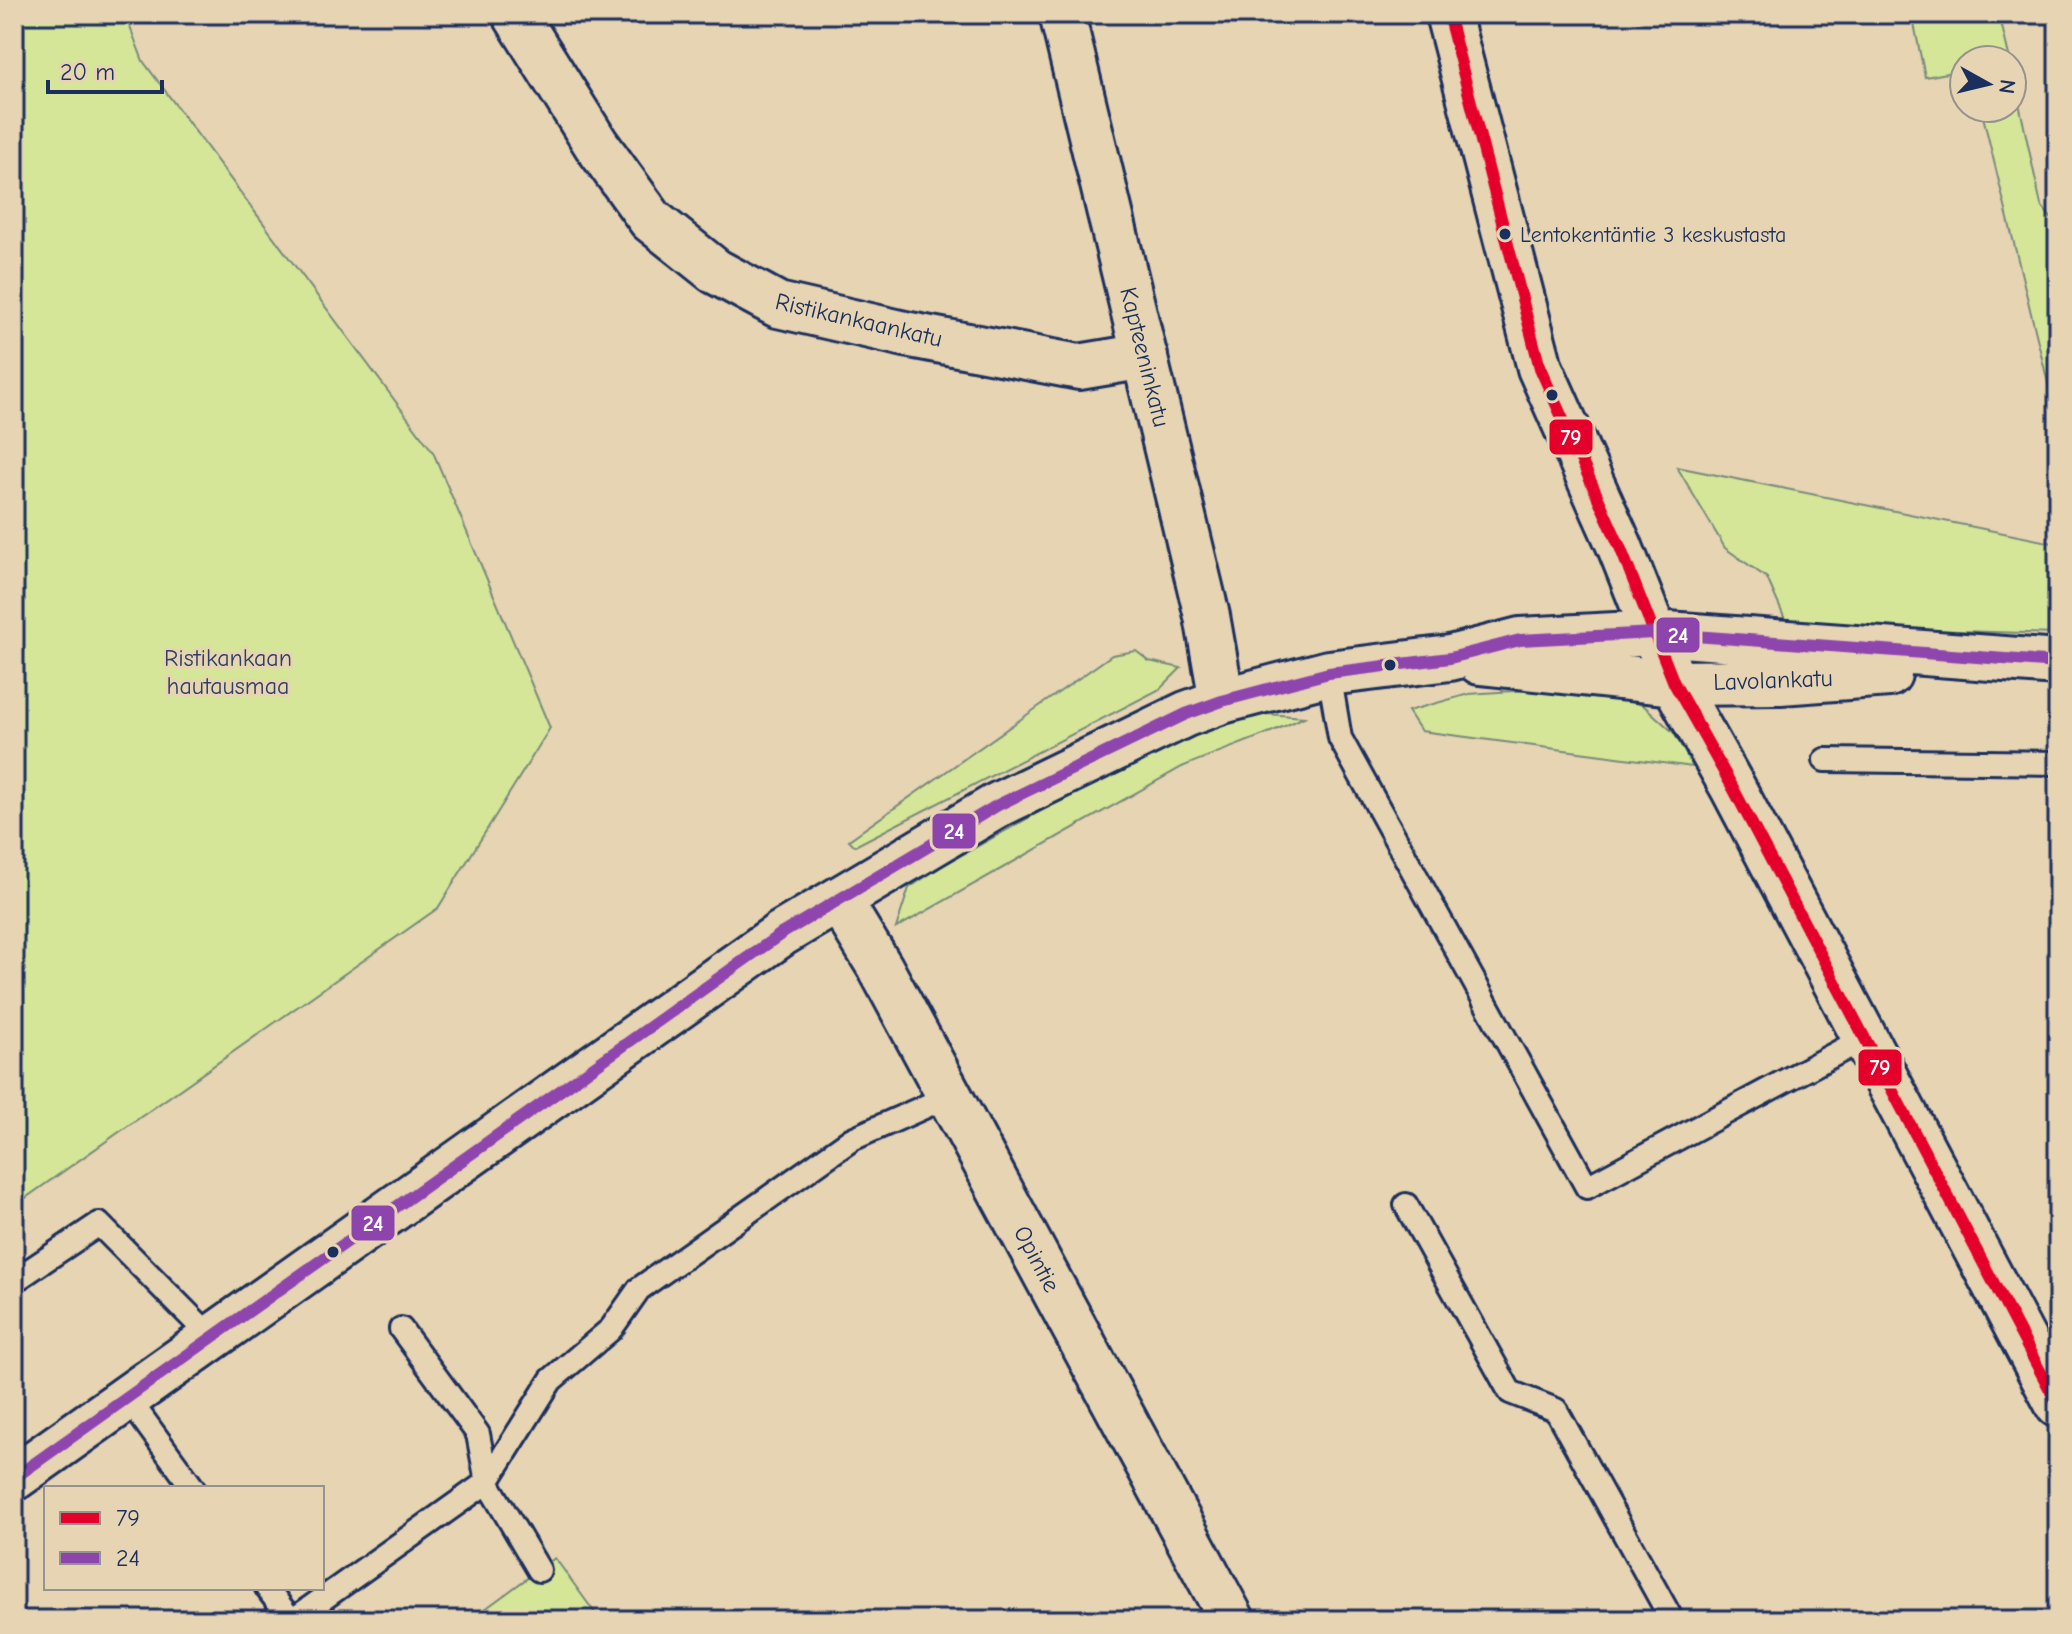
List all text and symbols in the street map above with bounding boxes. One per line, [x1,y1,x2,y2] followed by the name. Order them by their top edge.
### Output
[48,44,162,94] scale bar
[1948,44,2028,124] north arrow
[60,58,115,86] text: 20 m
[1993,78,2021,96] text: N
[1520,222,1786,248] place label: Lentokentäntie 3 keskustasta
[1497,226,1513,242] marker: Lentokentäntie 3 keskustasta
[1114,284,1176,430] street label: Kapteeninkatu
[773,287,945,353] street label: Ristikankaankatu
[1544,387,1560,403] unlabelled marker
[1548,418,1594,456] line badge: 79
[1561,425,1581,451] text: 79
[1655,616,1701,654] line badge: 24
[1668,623,1688,649] text: 24
[164,644,292,700] park label: Ristikankaan hautausmaa
[1382,657,1398,673] unlabelled marker
[1713,664,1833,696] street label: Lavolankatu
[931,812,977,850] line badge: 24
[944,819,964,845] text: 24
[1857,1048,1903,1087] line badge: 79
[1870,1055,1890,1081] text: 79
[350,1204,396,1242] line badge: 24
[363,1211,383,1237] text: 24
[1008,1221,1066,1297] street label: Opintie
[325,1244,341,1260] unlabelled marker
[44,1486,324,1590] legend
[116,1504,140,1532] text: 79
[116,1544,140,1572] text: 24

